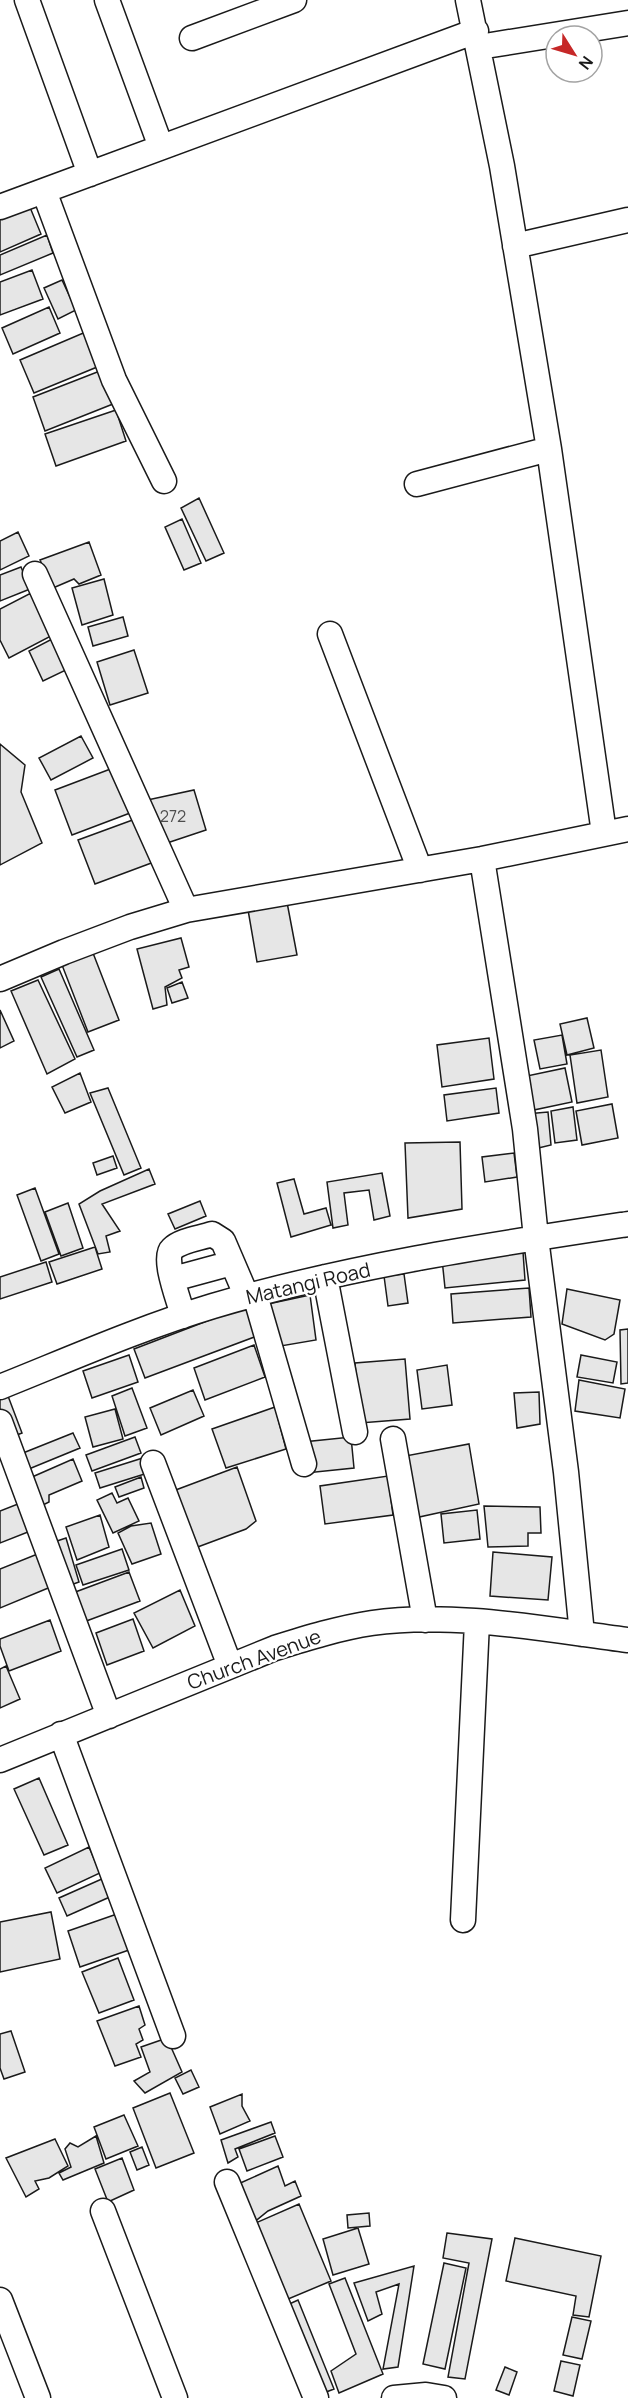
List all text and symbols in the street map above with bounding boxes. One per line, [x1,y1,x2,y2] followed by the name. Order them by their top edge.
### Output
[544,24,604,84] north arrow
[574,52,598,74] text: N
[160,805,186,827] house number: 272
[243,1256,373,1310] street label: Matangi Road
[183,1622,325,1696] street label: Church Avenue

